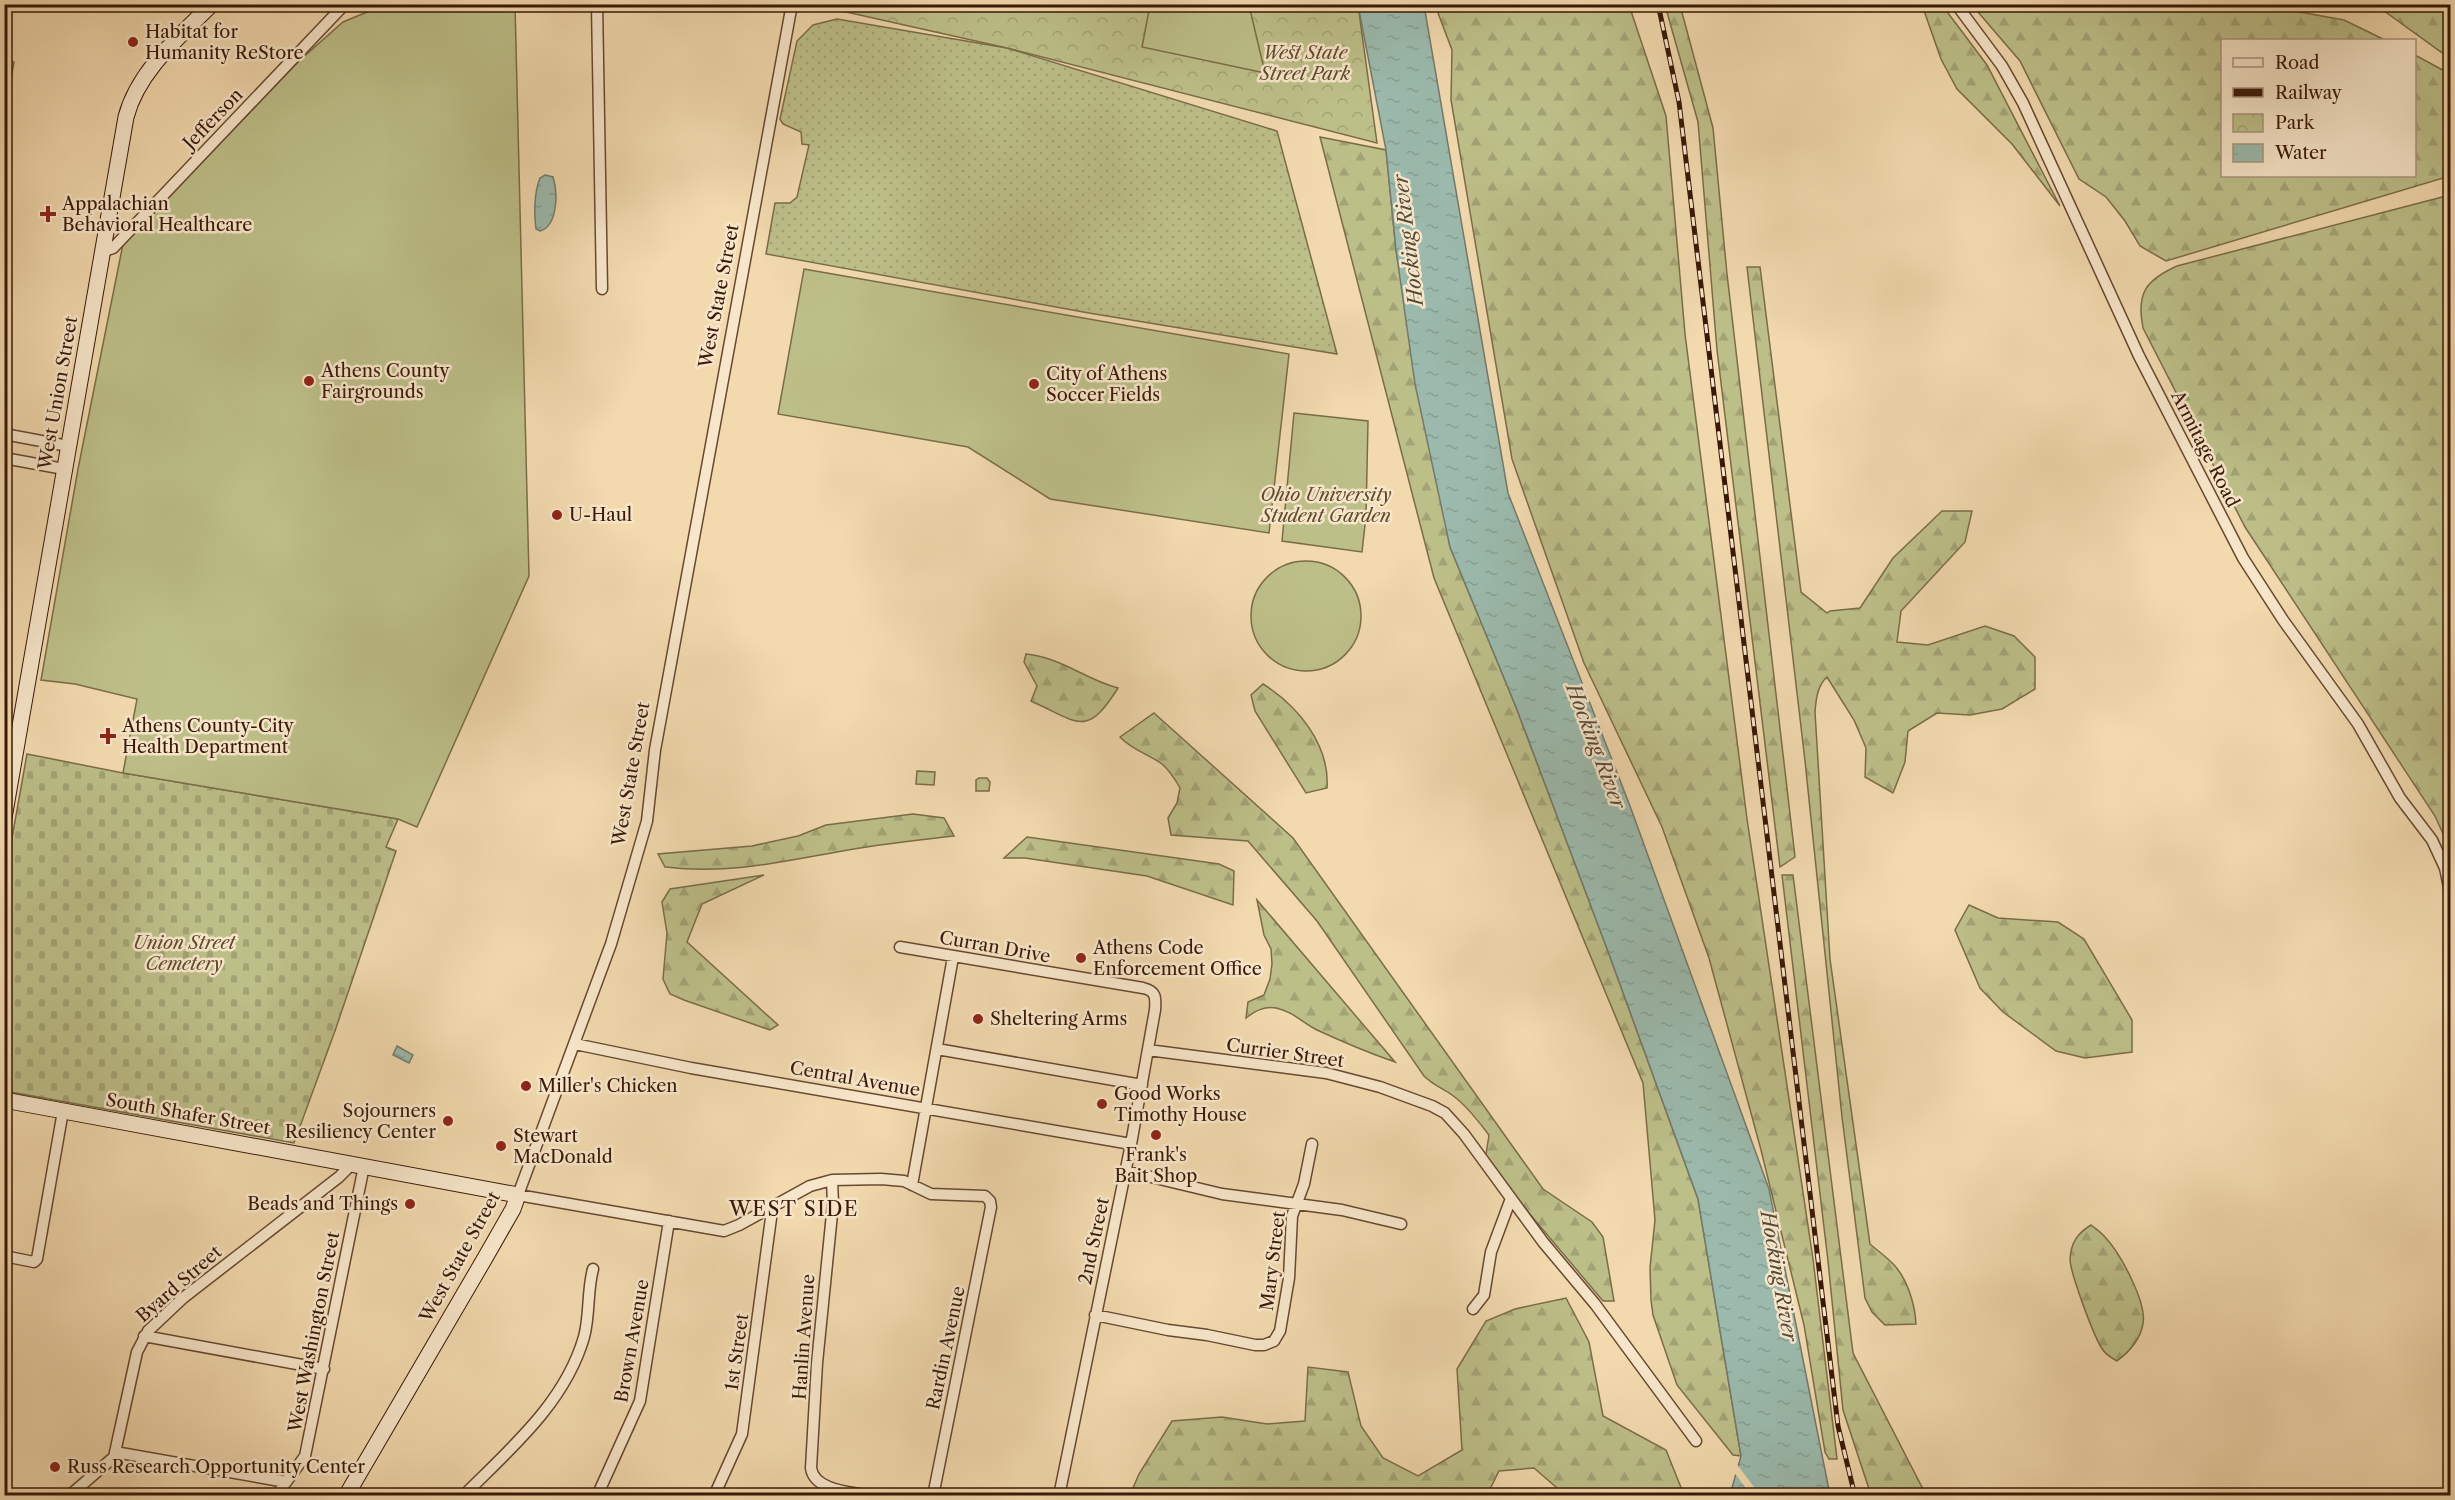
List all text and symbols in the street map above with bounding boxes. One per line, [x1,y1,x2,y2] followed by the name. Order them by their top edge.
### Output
[145,21,304,64] place label: Habitat for Humanity ReStore
[126,35,140,49] marker: Habitat for Humanity ReStore
[2221,39,2416,177] legend
[1259,42,1351,85] park label: West State Street Park
[2275,52,2320,74] text: Road
[2275,82,2343,104] text: Railway
[177,84,247,156] street label: Jefferson
[2275,112,2316,134] text: Park
[2274,142,2327,164] text: Water
[1388,171,1428,309] water label: Hocking River
[61,193,252,236] place label: Appalachian Behavioral Healthcare
[39,205,57,223] marker: Appalachian Behavioral Healthcare
[694,222,744,371] street label: West State Street
[33,314,82,472] street label: West Union Street
[320,360,450,403] place label: Athens County Fairgrounds
[1046,363,1167,406] place label: City of Athens Soccer Fields
[302,374,316,388] marker: Athens County Fairgrounds
[1027,377,1041,391] marker: City of Athens Soccer Fields
[2166,386,2244,511] street label: Armitage Road
[1260,484,1392,527] park label: Ohio University Student Garden
[569,504,632,526] place label: U-Haul
[550,508,564,522] marker: U-Haul
[1560,678,1632,814] water label: Hocking River
[607,700,655,849] street label: West State Street
[121,715,295,758] place label: Athens County-City Health Department
[99,727,117,745] marker: Athens County-City Health Department
[938,926,1052,968] street label: Curran Drive
[133,932,237,975] park label: Union Street Cemetery
[1092,937,1262,980] place label: Athens Code Enforcement Office
[1074,951,1088,965] marker: Athens Code Enforcement Office
[990,1008,1127,1030] place label: Sheltering Arms
[971,1012,985,1026] marker: Sheltering Arms
[1225,1034,1346,1072] street label: Currier Street
[788,1057,922,1101] street label: Central Avenue
[538,1075,678,1097] place label: Miller's Chicken
[519,1079,533,1093] marker: Miller's Chicken
[1114,1083,1247,1126] place label: Good Works Timothy House
[104,1089,272,1139] street label: South Shafer Street
[1095,1097,1109,1111] marker: Good Works Timothy House
[285,1100,436,1143] place label: Sojourners Resiliency Center
[441,1114,455,1128] marker: Sojourners Resiliency Center
[513,1125,613,1168] place label: Stewart MacDonald
[1149,1128,1163,1142] marker: Frank's Bait Shop
[494,1139,508,1153] marker: Stewart MacDonald
[1115,1144,1197,1187] place label: Frank's Bait Shop
[414,1187,505,1327] street label: West State Street
[247,1193,398,1215] place label: Beads and Things
[1074,1195,1114,1287] street label: 2nd Street
[403,1197,417,1211] marker: Beads and Things
[728,1197,859,1221] district label: WEST SIDE
[1755,1207,1803,1345] water label: Hocking River
[1256,1209,1290,1312] street label: Mary Street
[284,1229,344,1435] street label: West Washington Street
[132,1241,227,1327] street label: Byard Street
[789,1273,819,1401] street label: Hanlin Avenue
[610,1278,654,1404] street label: Brown Avenue
[922,1284,970,1412] street label: Rardin Avenue
[721,1311,753,1392] street label: 1st Street
[67,1456,365,1478] place label: Russ Research Opportunity Center
[48,1460,62,1474] marker: Russ Research Opportunity Center

